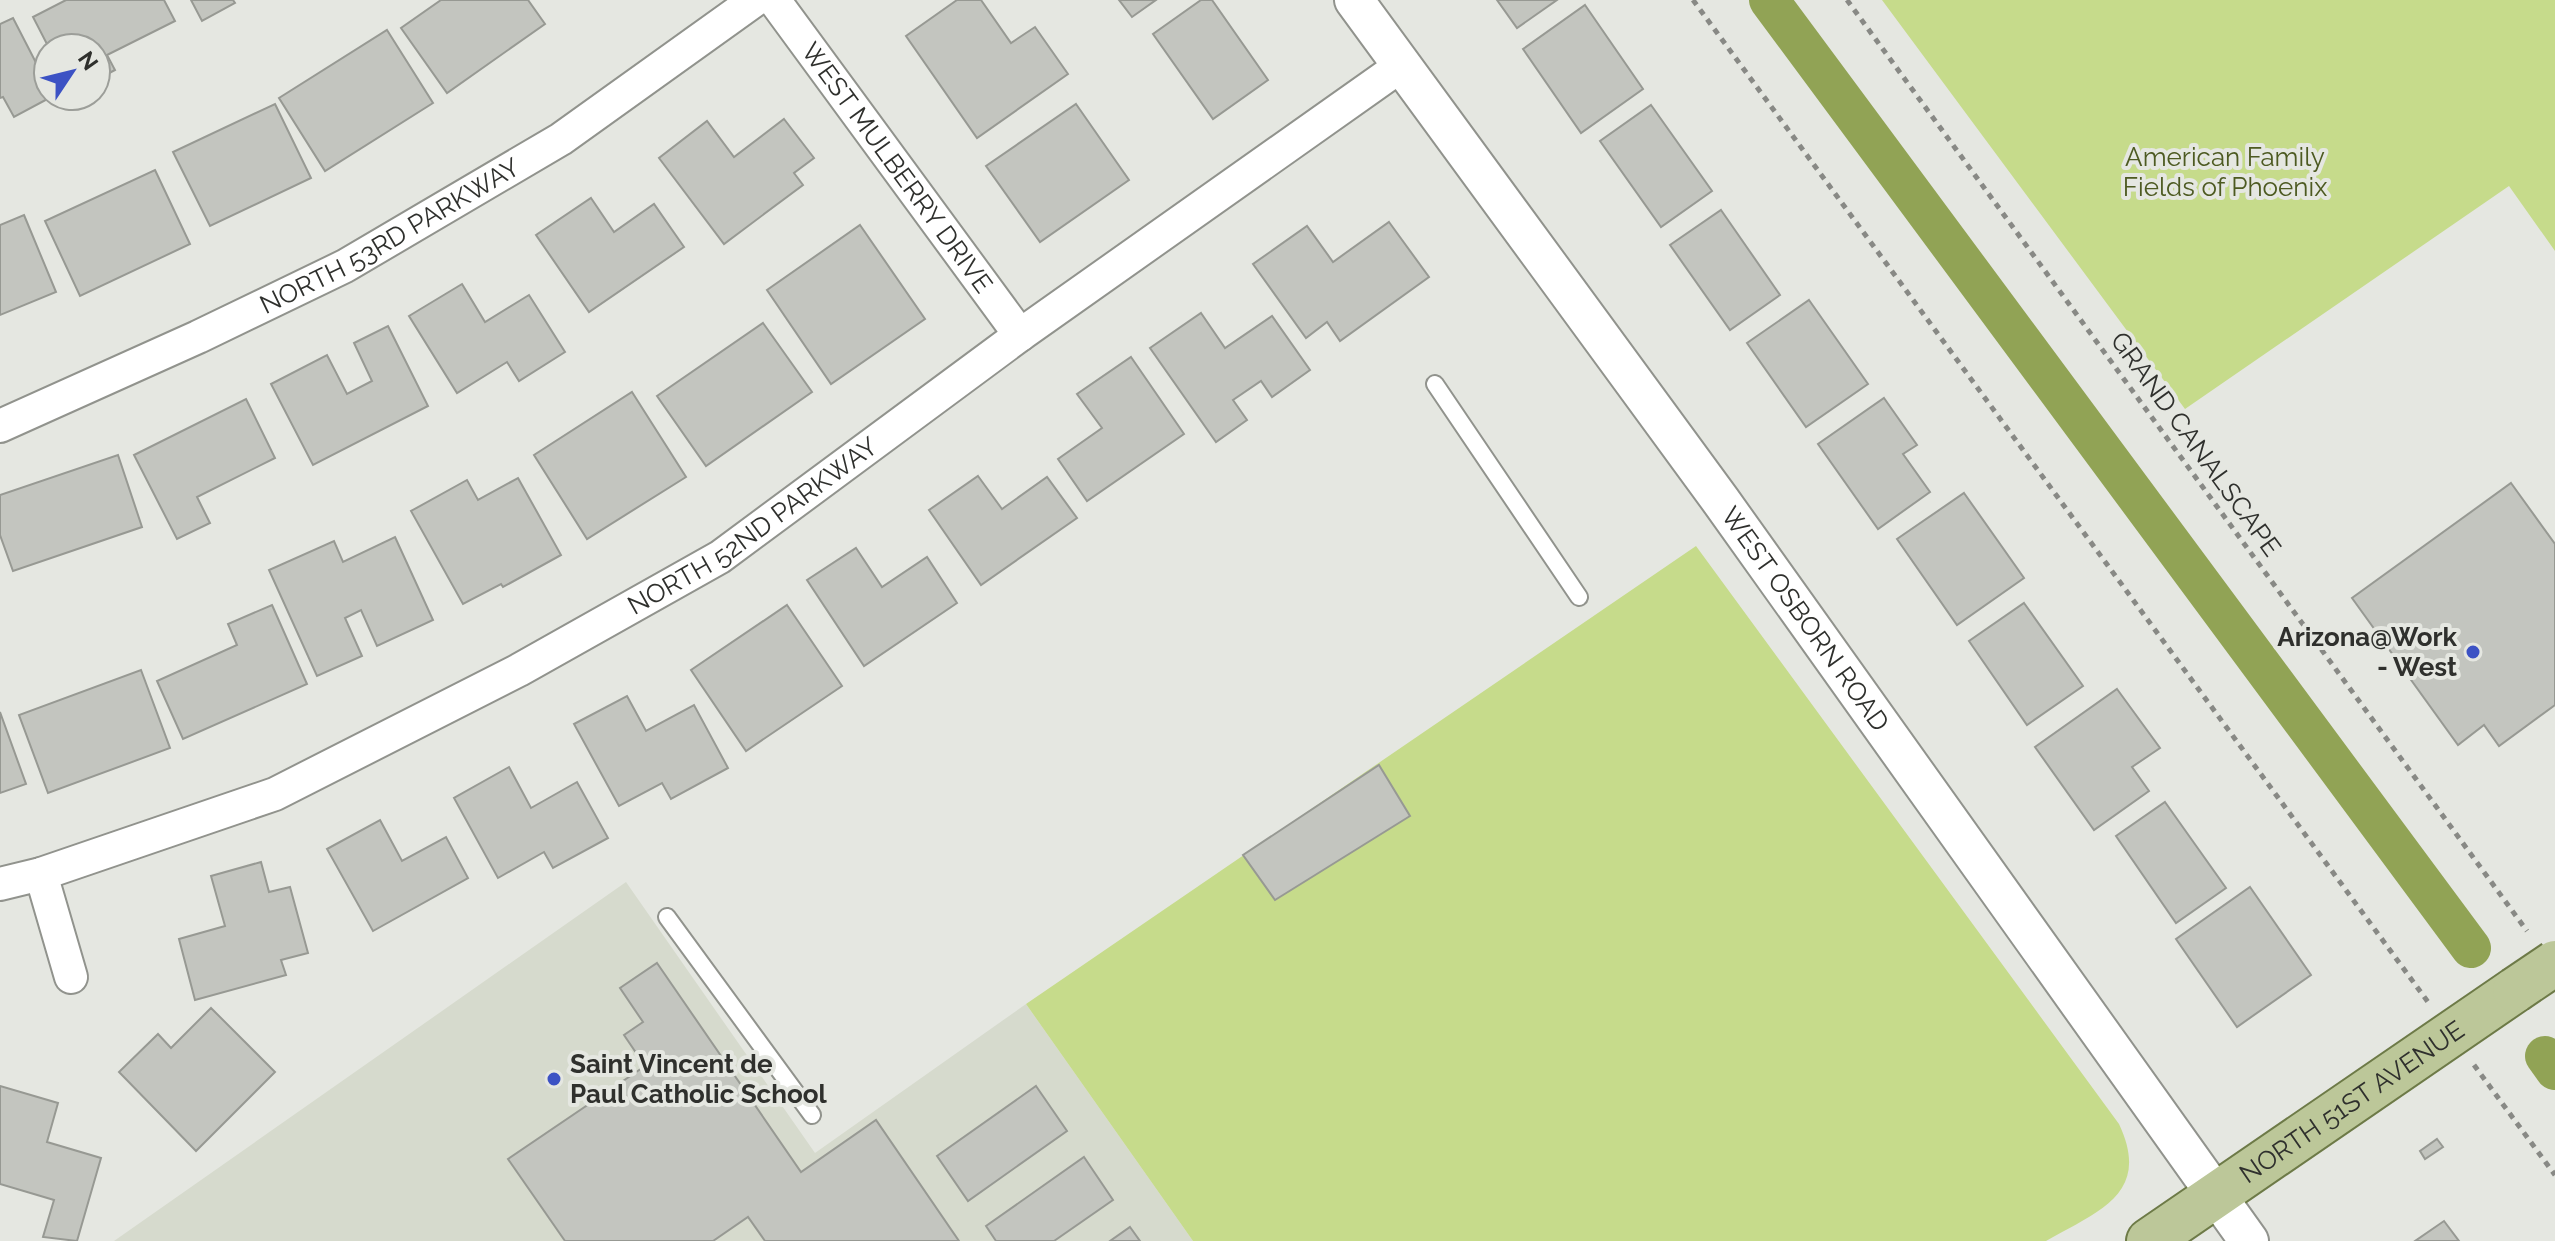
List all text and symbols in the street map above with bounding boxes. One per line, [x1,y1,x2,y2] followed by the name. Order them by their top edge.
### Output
[32,32,112,112] north arrow
[795,37,999,298] street label: WEST MULBERRY DRIVE
[73,46,104,75] text: N
[2123,142,2327,202] park label: American Family Fields of Phoenix
[255,152,525,320] street label: NORTH 53RD PARKWAY
[2105,326,2287,562] street label: GRAND CANALSCAPE
[622,431,883,621] street label: NORTH 52ND PARKWAY
[1715,501,1895,737] street label: WEST OSBORN ROAD
[2277,622,2457,682] place label: Arizona@Work - West
[2464,643,2482,661] marker: Arizona@Work - West
[2234,1014,2470,1189] street label: NORTH 51ST AVENUE
[570,1049,827,1109] place label: Saint Vincent de Paul Catholic School
[545,1070,563,1088] marker: Saint Vincent de Paul Catholic School

